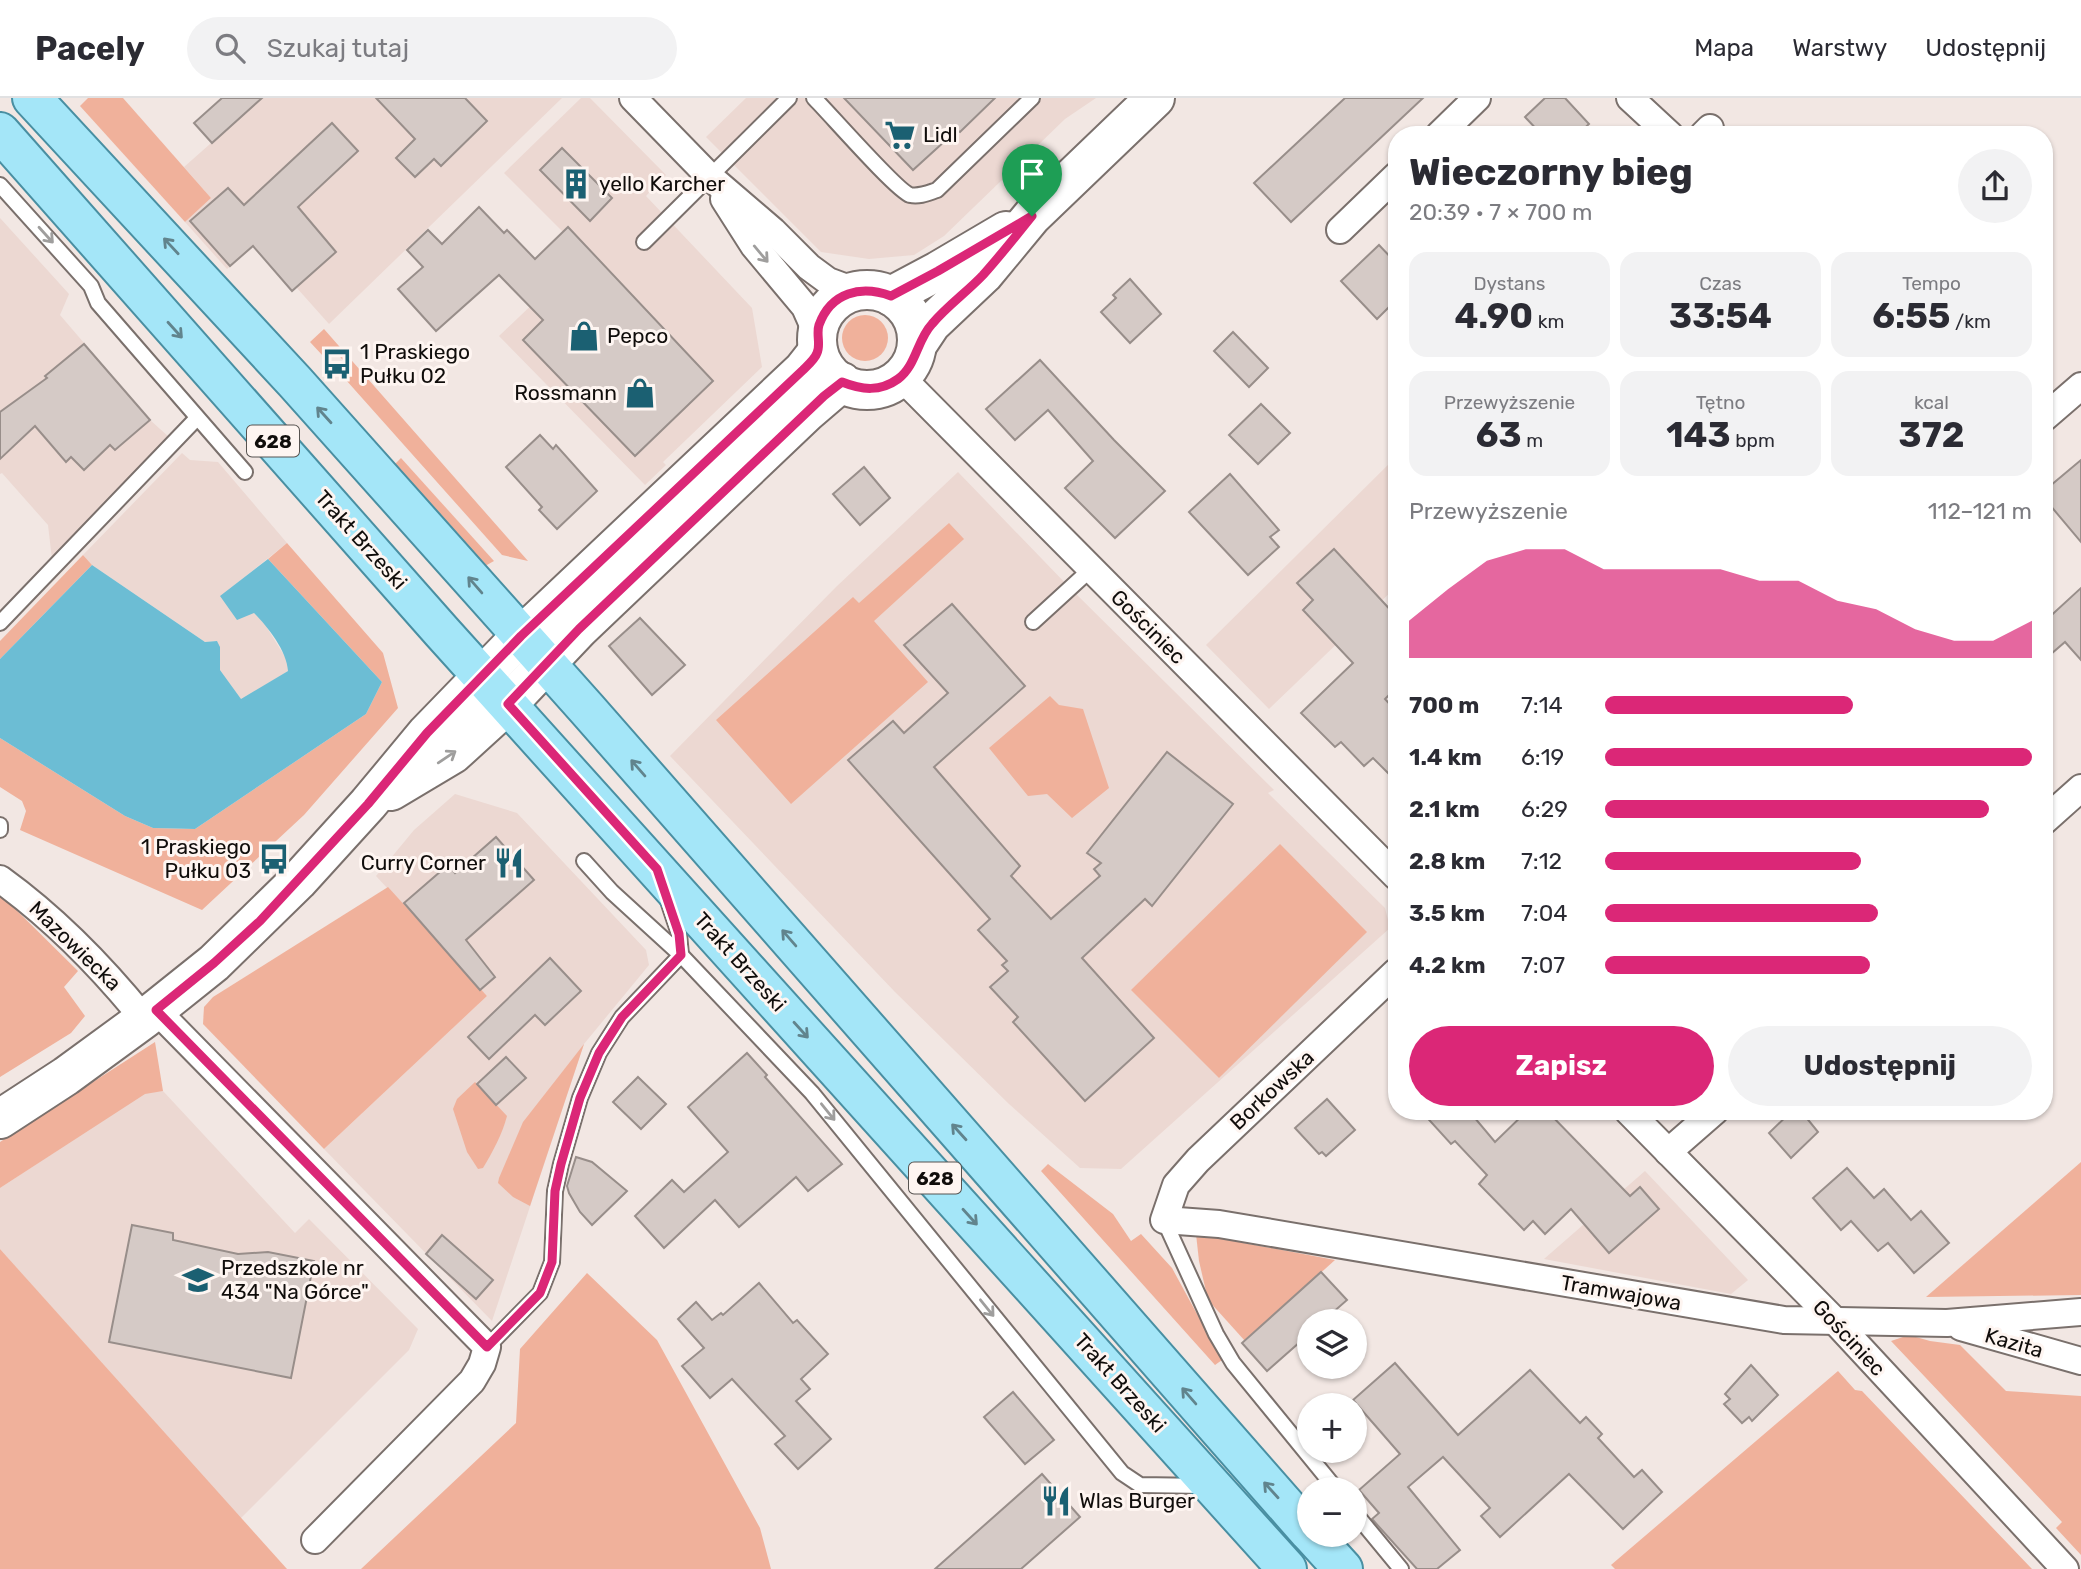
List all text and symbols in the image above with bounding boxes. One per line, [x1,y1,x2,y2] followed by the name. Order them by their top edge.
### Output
[187,17,677,80] search box
[35,29,145,68] text: Pacely
[211,29,249,67] icon: search
[267,33,409,64] text: Szukaj tutaj
[1694,34,1754,62] text: Mapa
[1792,34,1887,62] text: Warstwy
[1925,34,2046,62] text: Udostępnij
[883,118,917,152] supermarket icon: Lidl
[923,122,958,147] place label: Lidl
[1002,144,1062,216] pin
[1409,149,1693,195] text: Wieczorny bieg
[1958,149,2032,223] button: share
[1013,155,1051,193] icon: arrive
[559,167,593,201] building icon: yello Karcher
[599,171,725,196] place label: yello Karcher
[1409,198,1592,226] text: 20:39 · 7 × 700 m
[38,226,54,244] one-way arrow
[163,238,180,255] one-way arrow
[753,245,769,263] one-way arrow
[1473,272,1546,295] text: Dystans
[1699,272,1742,295] text: Czas
[1902,272,1961,295] text: Tempo
[1455,295,1533,337] text: 4.90
[1669,295,1772,337] text: 33:54
[1872,295,1950,337] text: 6:55
[1533,310,1564,333] text: km
[1950,310,1991,333] text: /km
[567,319,601,353] shop icon: Pepco
[167,321,183,339] one-way arrow
[607,323,668,348] place label: Pepco
[360,339,470,388] place label: 1 Praskiego Pułku 02
[320,347,354,381] bus stop icon: 1 Praskiego Pułku 02
[623,376,657,410] shop icon: Rossmann
[514,380,617,405] place label: Rossmann
[1444,391,1575,414] text: Przewyższenie
[1696,391,1745,414] text: Tętno
[1914,391,1949,414] text: kcal
[316,406,332,424] one-way arrow
[1476,414,1522,456] text: 63
[1666,414,1731,456] text: 143
[1899,414,1964,456] text: 372
[247,426,299,456] road number: 628
[1522,429,1543,452] text: m
[1731,429,1775,452] text: bpm
[310,485,412,594] street label: Trakt Brzeski
[1409,497,1568,525] text: Przewyższenie
[1928,497,2032,525] text: 112–121 m
[467,576,483,594] one-way arrow
[1106,584,1191,669] street label: Gościniec
[1409,691,1479,719] text: 700 m
[1521,691,1563,719] text: 7:14
[1409,743,1482,771] text: 1.4 km
[1521,743,1564,771] text: 6:19
[437,749,457,763] one-way arrow
[630,759,646,777] one-way arrow
[1409,795,1480,823] text: 2.1 km
[1521,795,1568,823] text: 6:29
[141,834,251,883] place label: 1 Praskiego Pułku 03
[257,842,291,876] bus stop icon: 1 Praskiego Pułku 03
[492,846,526,880] restaurant icon: Curry Corner
[1409,847,1485,875] text: 2.8 km
[1521,847,1562,875] text: 7:12
[361,850,486,875] place label: Curry Corner
[24,896,126,996] street label: Mazowiecka
[1409,899,1485,927] text: 3.5 km
[1521,899,1568,927] text: 7:04
[689,907,791,1016] street label: Trakt Brzeski
[781,930,797,948] one-way arrow
[1409,951,1485,979] text: 4.2 km
[1521,951,1565,979] text: 7:07
[793,1020,809,1038] one-way arrow
[1409,1026,1714,1106] button: Zapisz
[1728,1026,2032,1106] button: Udostępnij
[1224,1044,1319,1135] street label: Borkowska
[820,1103,835,1121] one-way arrow
[951,1123,967,1141] one-way arrow
[909,1162,961,1194] road number: 628
[961,1208,978,1225] one-way arrow
[221,1255,369,1304] place label: Przedszkole nr 434 "Na Górce"
[181,1263,215,1297] school or university icon: Przedszkole nr 434 "Na Górce"
[1559,1270,1683,1315] street label: Tramwajowa
[1808,1294,1891,1381] street label: Gościniec
[979,1298,995,1316] one-way arrow
[1297,1309,1367,1547] map controls
[1297,1309,1367,1379] button: layers
[1982,1322,2046,1363] street label: Kazita
[1069,1328,1171,1437] street label: Trakt Brzeski
[1181,1387,1197,1405] one-way arrow
[1297,1393,1367,1463] button: +
[1297,1477,1367,1547] button: −
[1263,1481,1279,1499] one-way arrow
[1039,1484,1073,1518] restaurant icon: Wlas Burger
[1079,1488,1195,1513] place label: Wlas Burger

